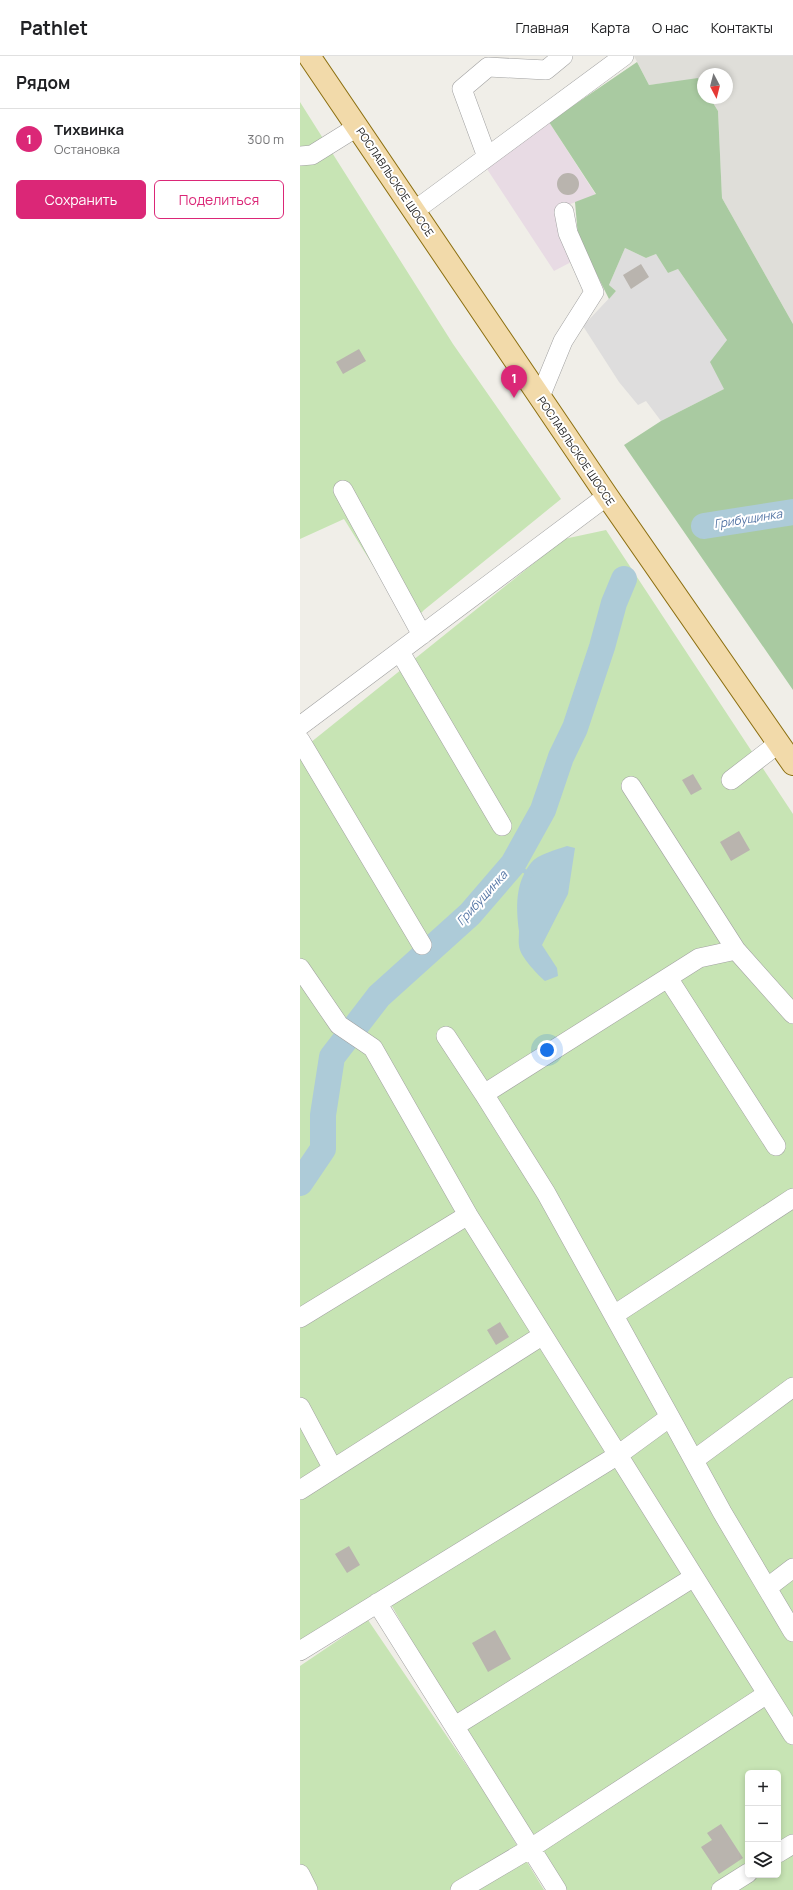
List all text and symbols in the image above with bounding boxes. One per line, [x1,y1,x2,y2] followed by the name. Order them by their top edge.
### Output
[20,15,88,41] text: Pathlet
[516,18,569,37] text: Главная
[591,18,630,37] text: Карта
[652,18,689,37] text: О нас
[711,18,773,37] text: Контакты
[697,68,733,104] north arrow
[16,71,70,94] text: Рядом
[54,119,124,140] text: Тихвинка
[353,124,438,239] street label: РОСЛАВЛЬСКОЕ ШОССЕ
[26,130,32,148] text: 1
[247,130,284,148] text: 300 m
[54,140,120,158] text: Остановка
[16,180,146,219] button: Сохранить
[154,180,284,219] button: Поделиться
[501,365,527,398] pin: 1
[534,393,619,508] street label: РОСЛАВЛЬСКОЕ ШОССЕ
[713,505,784,532] water label: Грибущинка
[452,866,512,929] water label: Грибущинка
[537,1040,557,1060] your location
[745,1770,781,1878] map controls
[745,1770,781,1806] button: +
[745,1806,781,1842] button: −
[745,1842,781,1878] button: layers

